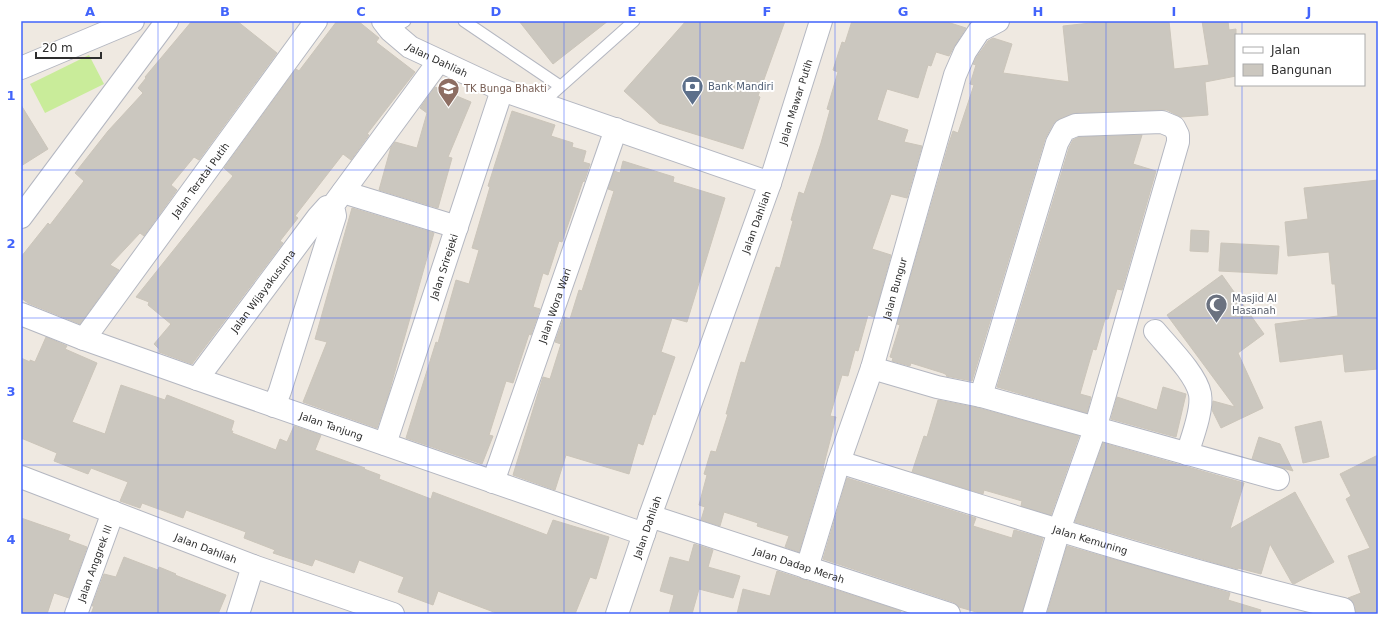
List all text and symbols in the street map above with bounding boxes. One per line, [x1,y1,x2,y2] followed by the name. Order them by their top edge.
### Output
[85,4,95,19] text: A
[220,4,230,19] text: B
[356,4,366,19] text: C
[491,4,502,19] text: D
[628,4,636,19] text: E
[763,4,771,19] text: F
[898,4,908,19] text: G
[1033,4,1043,19] text: H
[1172,4,1176,19] text: I
[1306,4,1311,19] text: J
[36,34,101,60] scale bar
[1235,34,1365,86] legend
[42,41,73,55] text: 20 m
[403,41,469,79] street label: Jalan Dahliah
[1270,43,1300,57] text: Jalan
[777,58,815,147] street label: Jalan Mawar Putih
[1271,63,1332,77] text: Bangunan
[680,73,706,106] bank icon: Bank Mandiri
[436,75,462,108] school or university icon: TK Bunga Bhakti
[708,81,773,92] place label: Bank Mandiri
[463,83,547,94] place label: TK Bunga Bhakti
[6,88,16,103] text: 1
[169,141,231,220] street label: Jalan Teratai Putih
[740,189,773,256] street label: Jalan Dahliah
[428,232,460,302] street label: Jalan Srirejeki
[6,236,16,251] text: 2
[228,248,298,335] street label: Jalan Wijayakusuma
[881,256,909,322] street label: Jalan Bungur
[537,267,573,346] street label: Jalan Wora Wari
[1203,291,1229,324] mosque icon: Masjid Al Hasanah
[1232,293,1277,316] place label: Masjid Al Hasanah
[6,384,16,399] text: 3
[297,410,364,442] street label: Jalan Tanjung
[631,494,663,561] street label: Jalan Dahliah
[76,523,114,604] street label: Jalan Anggrek III
[1050,523,1129,556] street label: Jalan Kemuning
[172,531,238,565] street label: Jalan Dahliah
[6,532,16,547] text: 4
[751,545,846,585] street label: Jalan Dadap Merah

